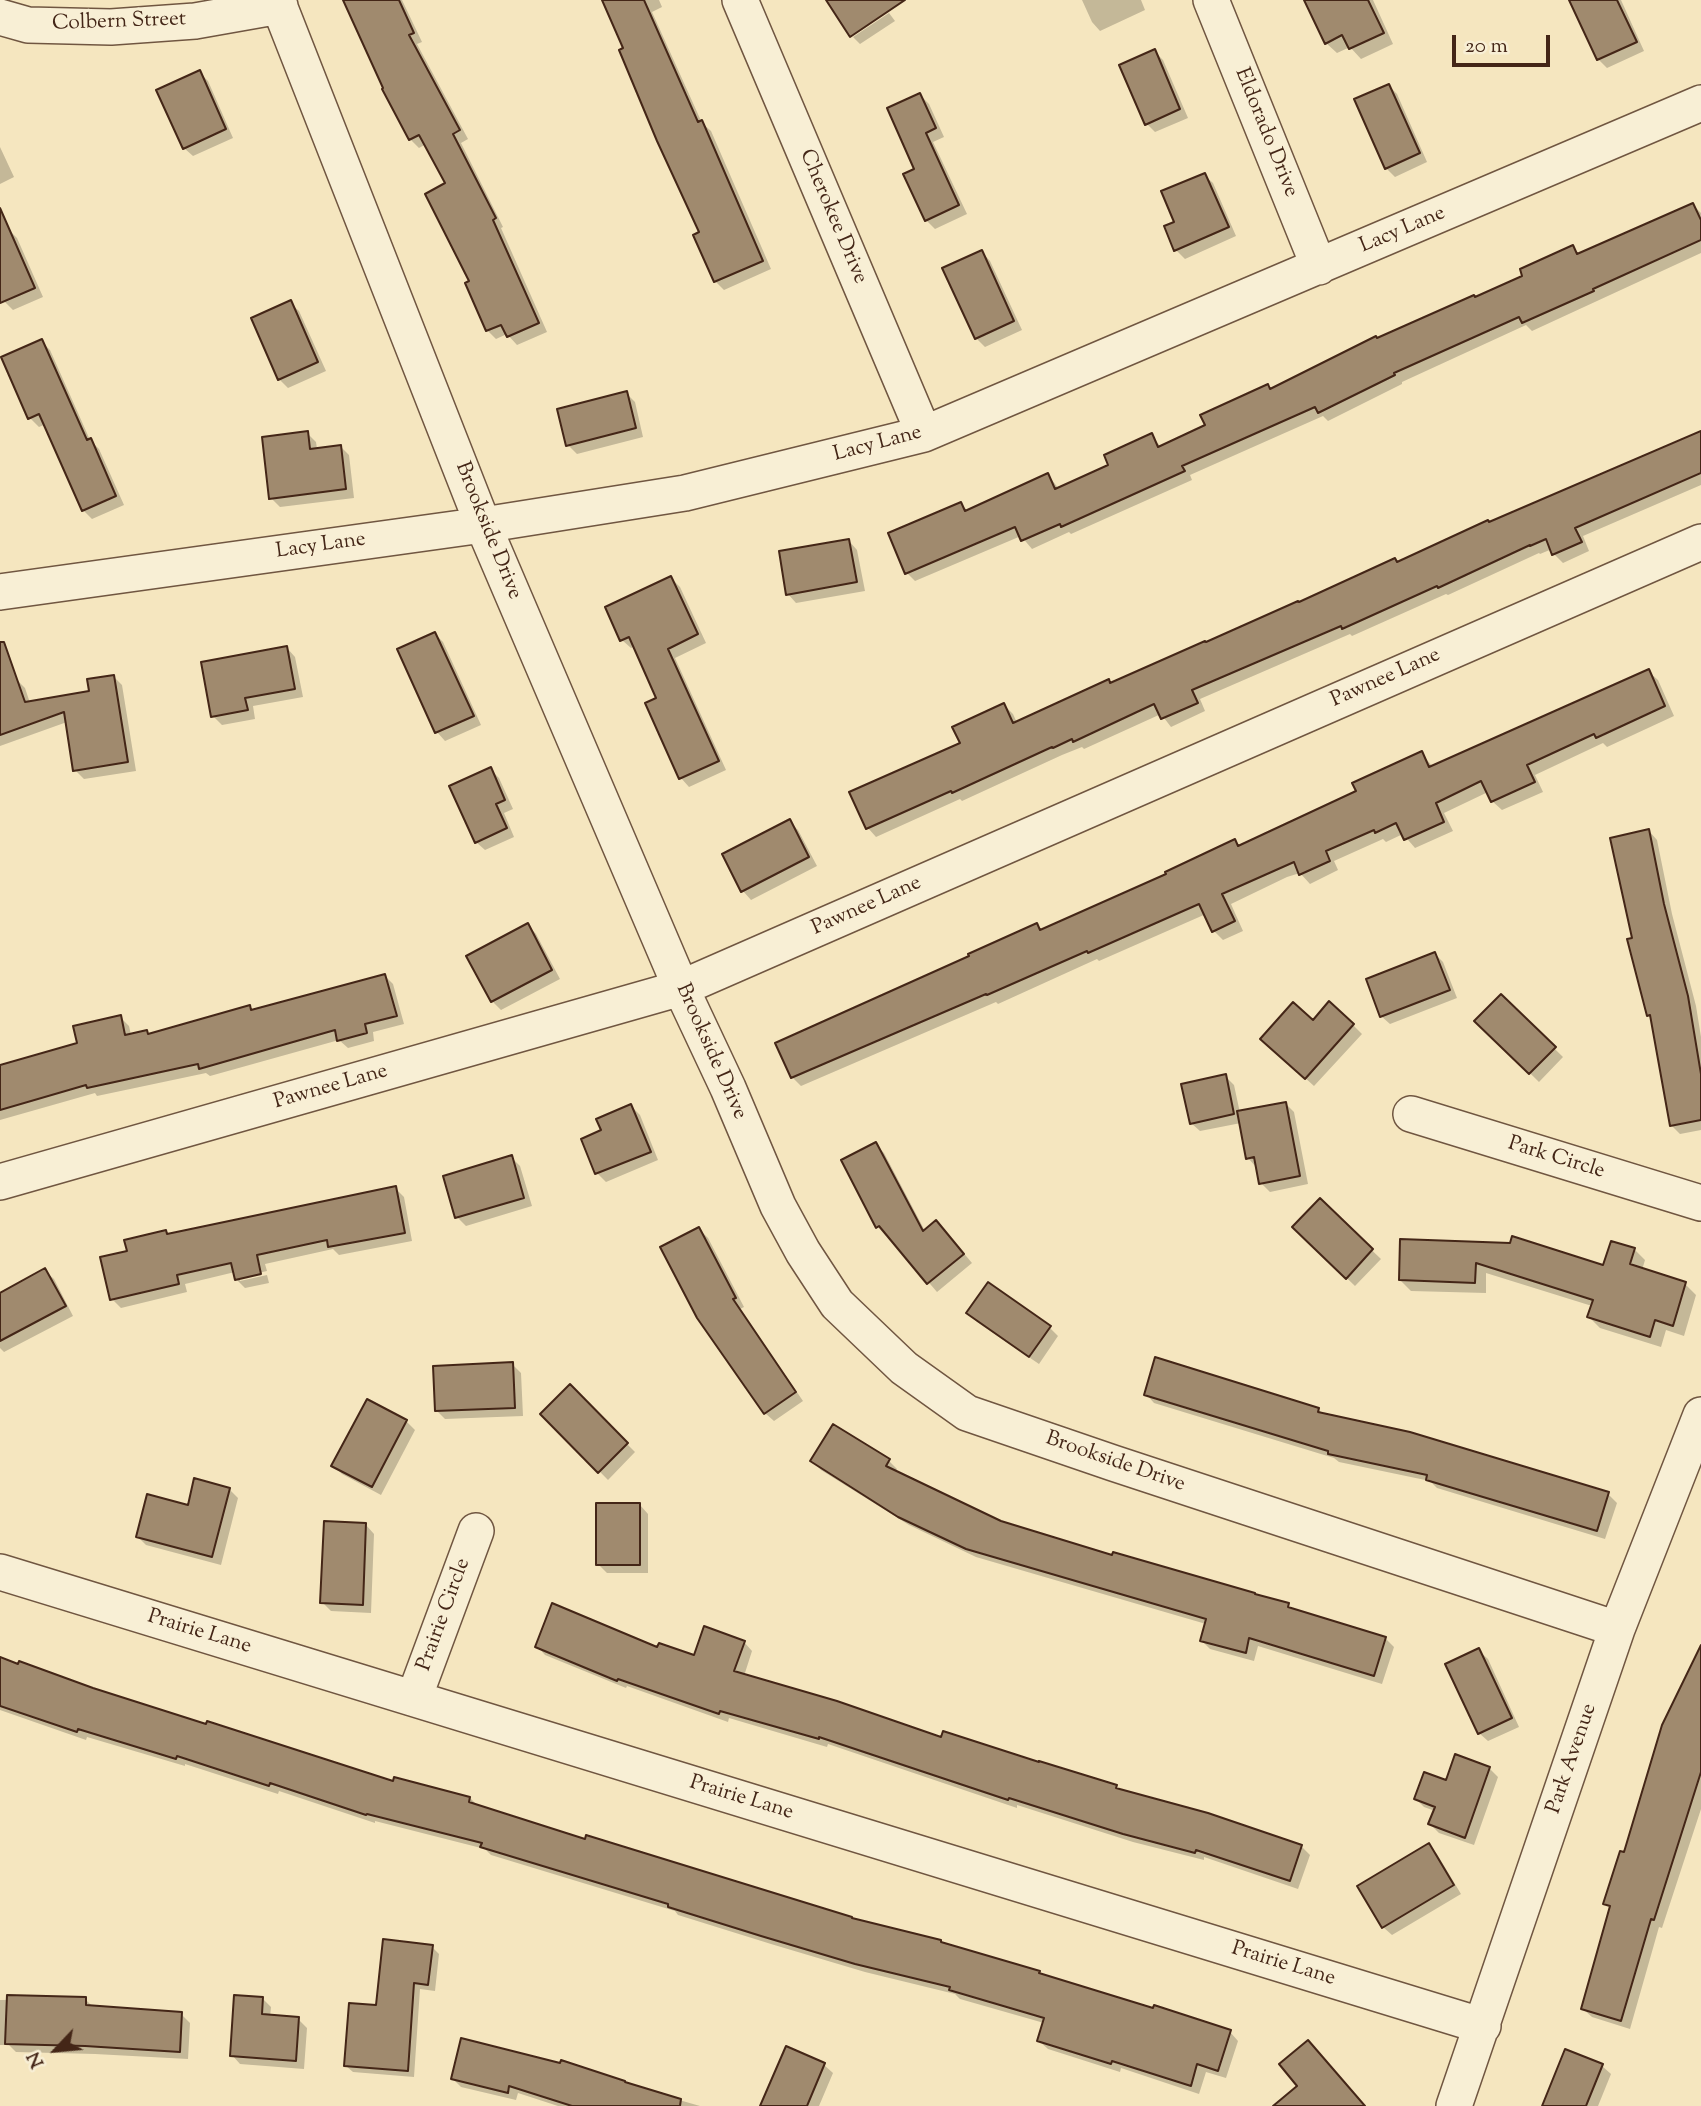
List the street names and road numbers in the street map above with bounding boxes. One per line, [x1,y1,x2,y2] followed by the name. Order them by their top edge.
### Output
[52,8,186,38] street label: Colbern Street
[1228,65,1302,201] street label: Eldorado Drive
[792,146,872,288] street label: Cherokee Drive
[1357,202,1449,260] street label: Lacy Lane
[831,421,925,469] street label: Lacy Lane
[448,459,526,603] street label: Brookside Drive
[275,528,367,566] street label: Lacy Lane
[1327,644,1445,714] street label: Pawnee Lane
[808,872,926,942] street label: Pawnee Lane
[669,980,751,1124] street label: Brookside Drive
[271,1060,391,1116] street label: Pawnee Lane
[1505,1132,1607,1186] street label: Park Circle
[1042,1427,1188,1499] street label: Brookside Drive
[413,1555,477,1675] street label: Prairie Circle
[144,1605,254,1661] street label: Prairie Lane
[1542,1701,1604,1817] street label: Park Avenue
[686,1771,796,1827] street label: Prairie Lane
[1228,1937,1338,1993] street label: Prairie Lane

